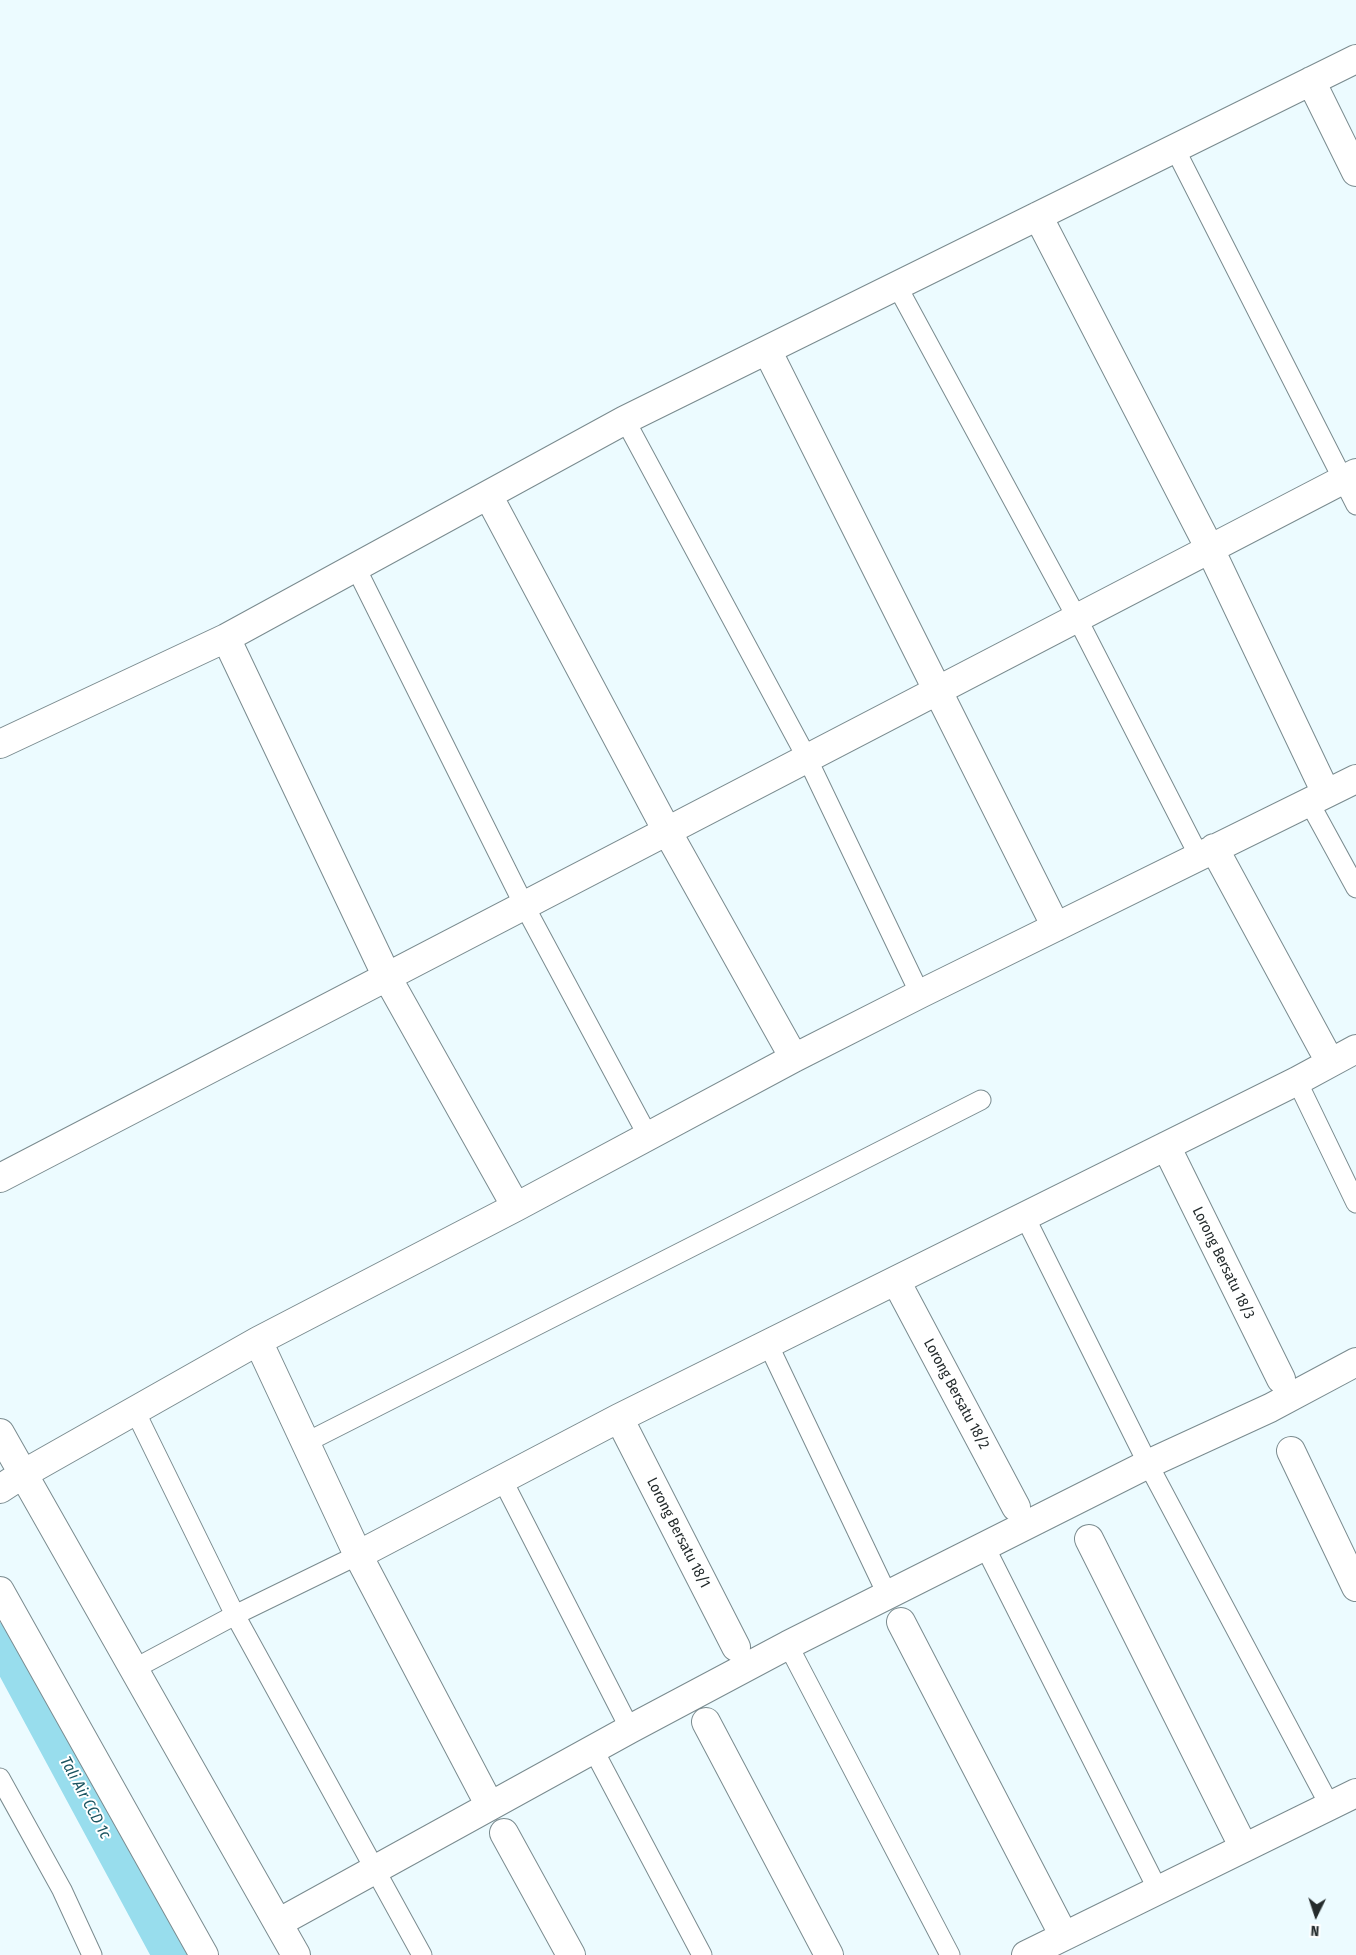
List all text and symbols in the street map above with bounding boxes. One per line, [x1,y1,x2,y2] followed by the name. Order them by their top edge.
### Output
[1188,1204,1258,1322] street label: Lorong Bersatu 18/3
[919,1336,993,1452] street label: Lorong Bersatu 18/2
[642,1475,714,1591] street label: Lorong Bersatu 18/1
[55,1754,115,1842] water label: Tali Air CCD 1c
[1291,1890,1341,1940] north arrow
[1310,1922,1320,1939] text: N

